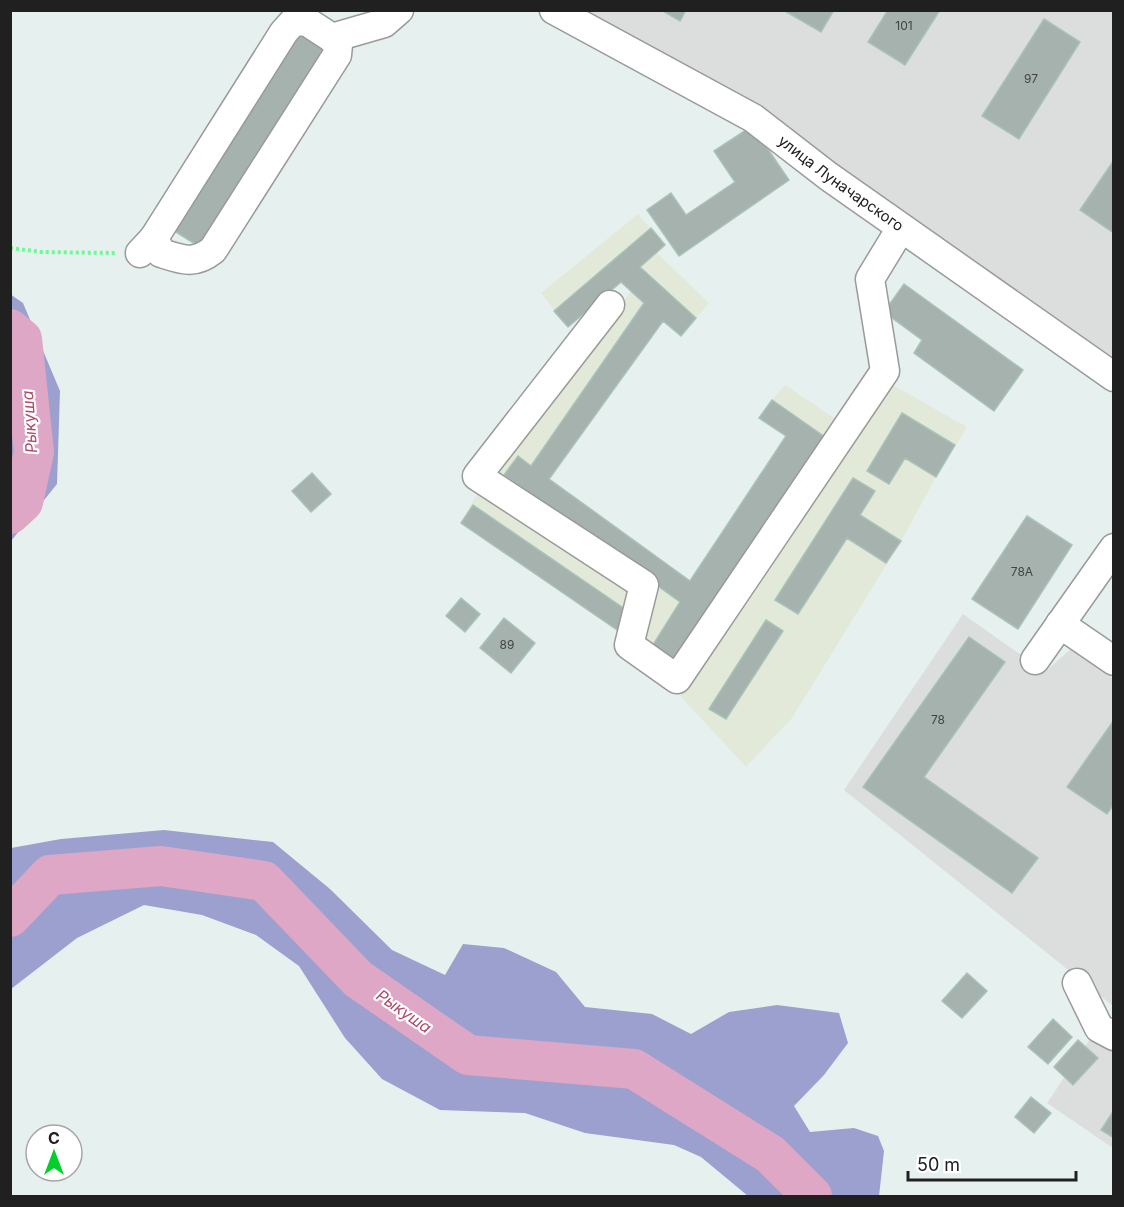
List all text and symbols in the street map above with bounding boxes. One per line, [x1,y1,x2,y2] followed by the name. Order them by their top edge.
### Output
[895,18,913,33] house number: 101
[1024,71,1038,86] house number: 97
[774,131,908,235] street label: улица Луначарского
[17,390,41,454] water label: Рыкуша
[1011,564,1033,579] house number: 78А
[500,637,514,652] house number: 89
[931,712,945,727] house number: 78
[373,985,436,1037] water label: Рыкуша
[24,1123,84,1183] north arrow
[48,1128,60,1148] text: С
[908,1144,1076,1182] scale bar
[917,1154,960,1175] text: 50 m

